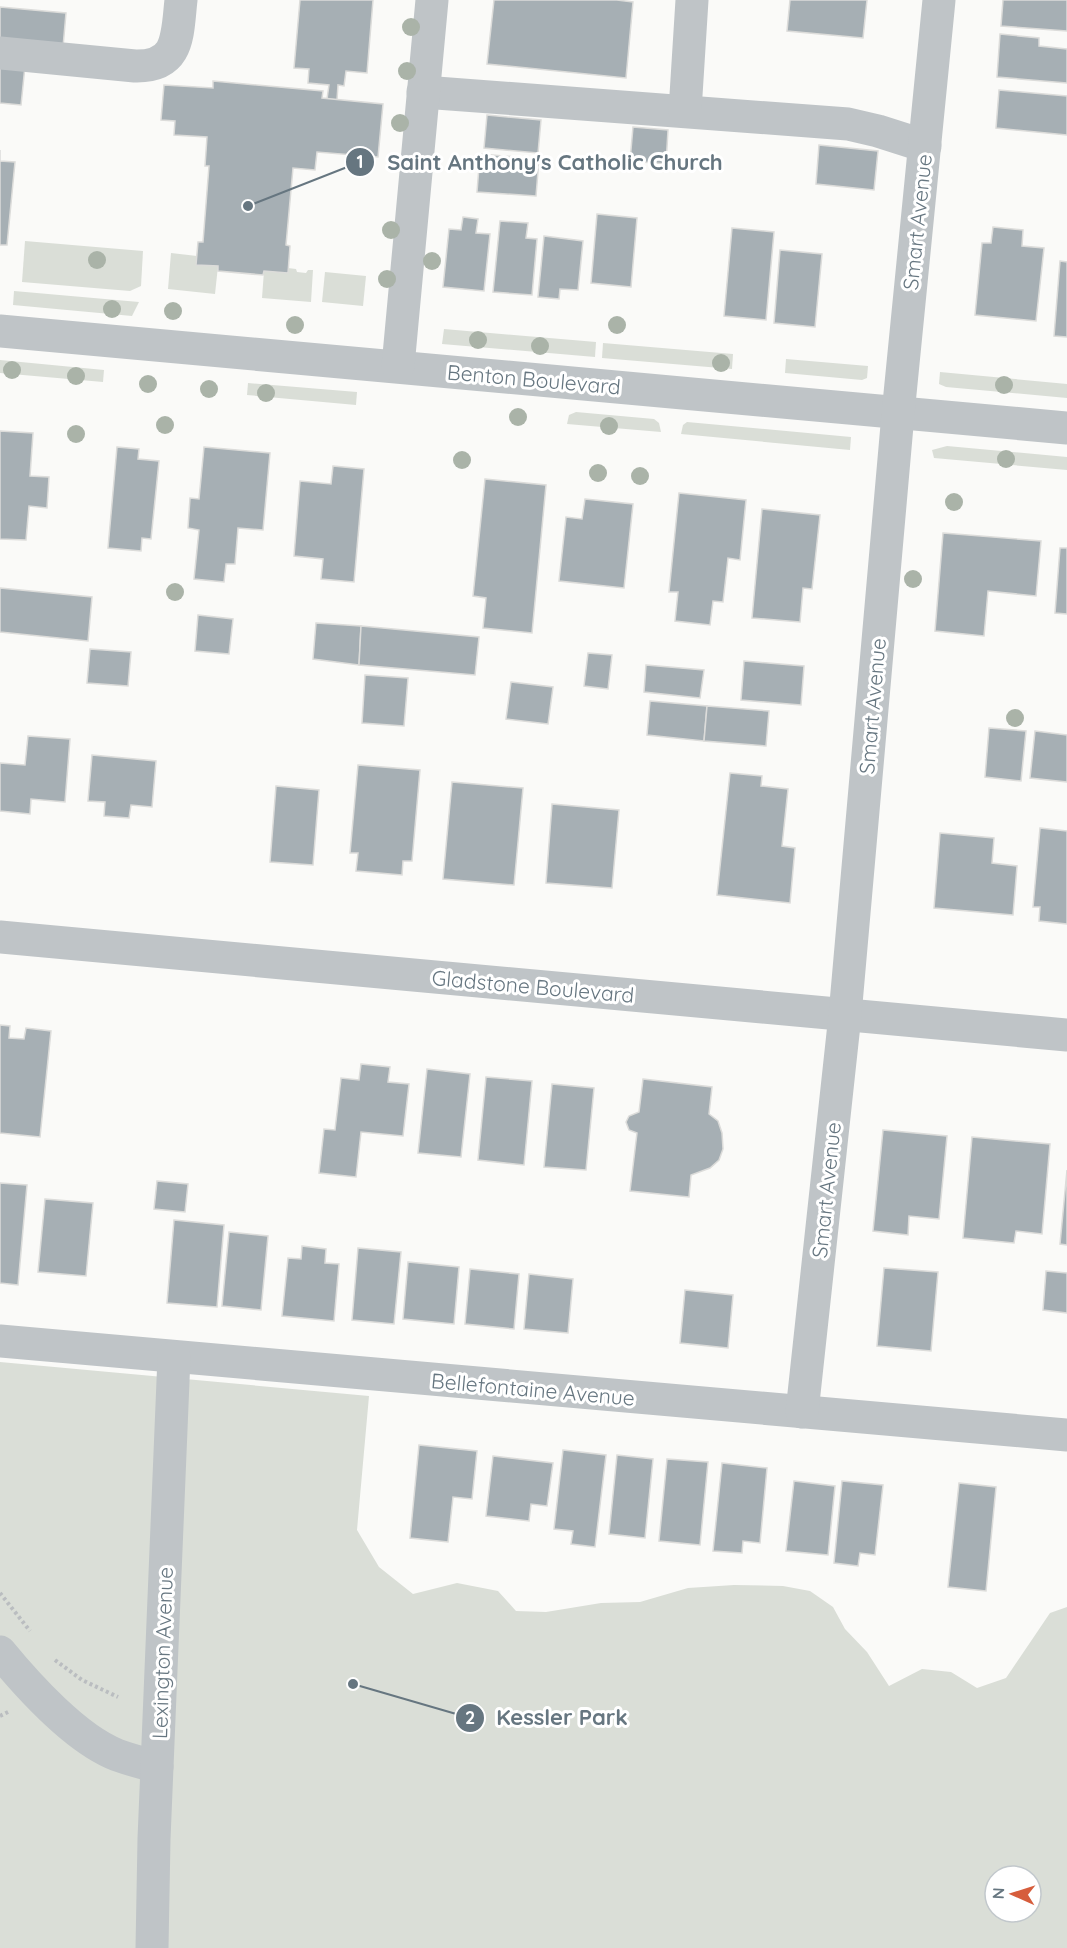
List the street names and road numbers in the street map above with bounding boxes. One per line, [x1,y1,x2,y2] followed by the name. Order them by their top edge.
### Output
[897,153,937,291] street label: Smart Avenue
[446,358,622,400] street label: Benton Boulevard
[853,637,891,775] street label: Smart Avenue
[431,964,635,1008] street label: Gladstone Boulevard
[806,1121,846,1259] street label: Smart Avenue
[430,1367,636,1411] street label: Bellefontaine Avenue
[146,1567,178,1739] street label: Lexington Avenue

